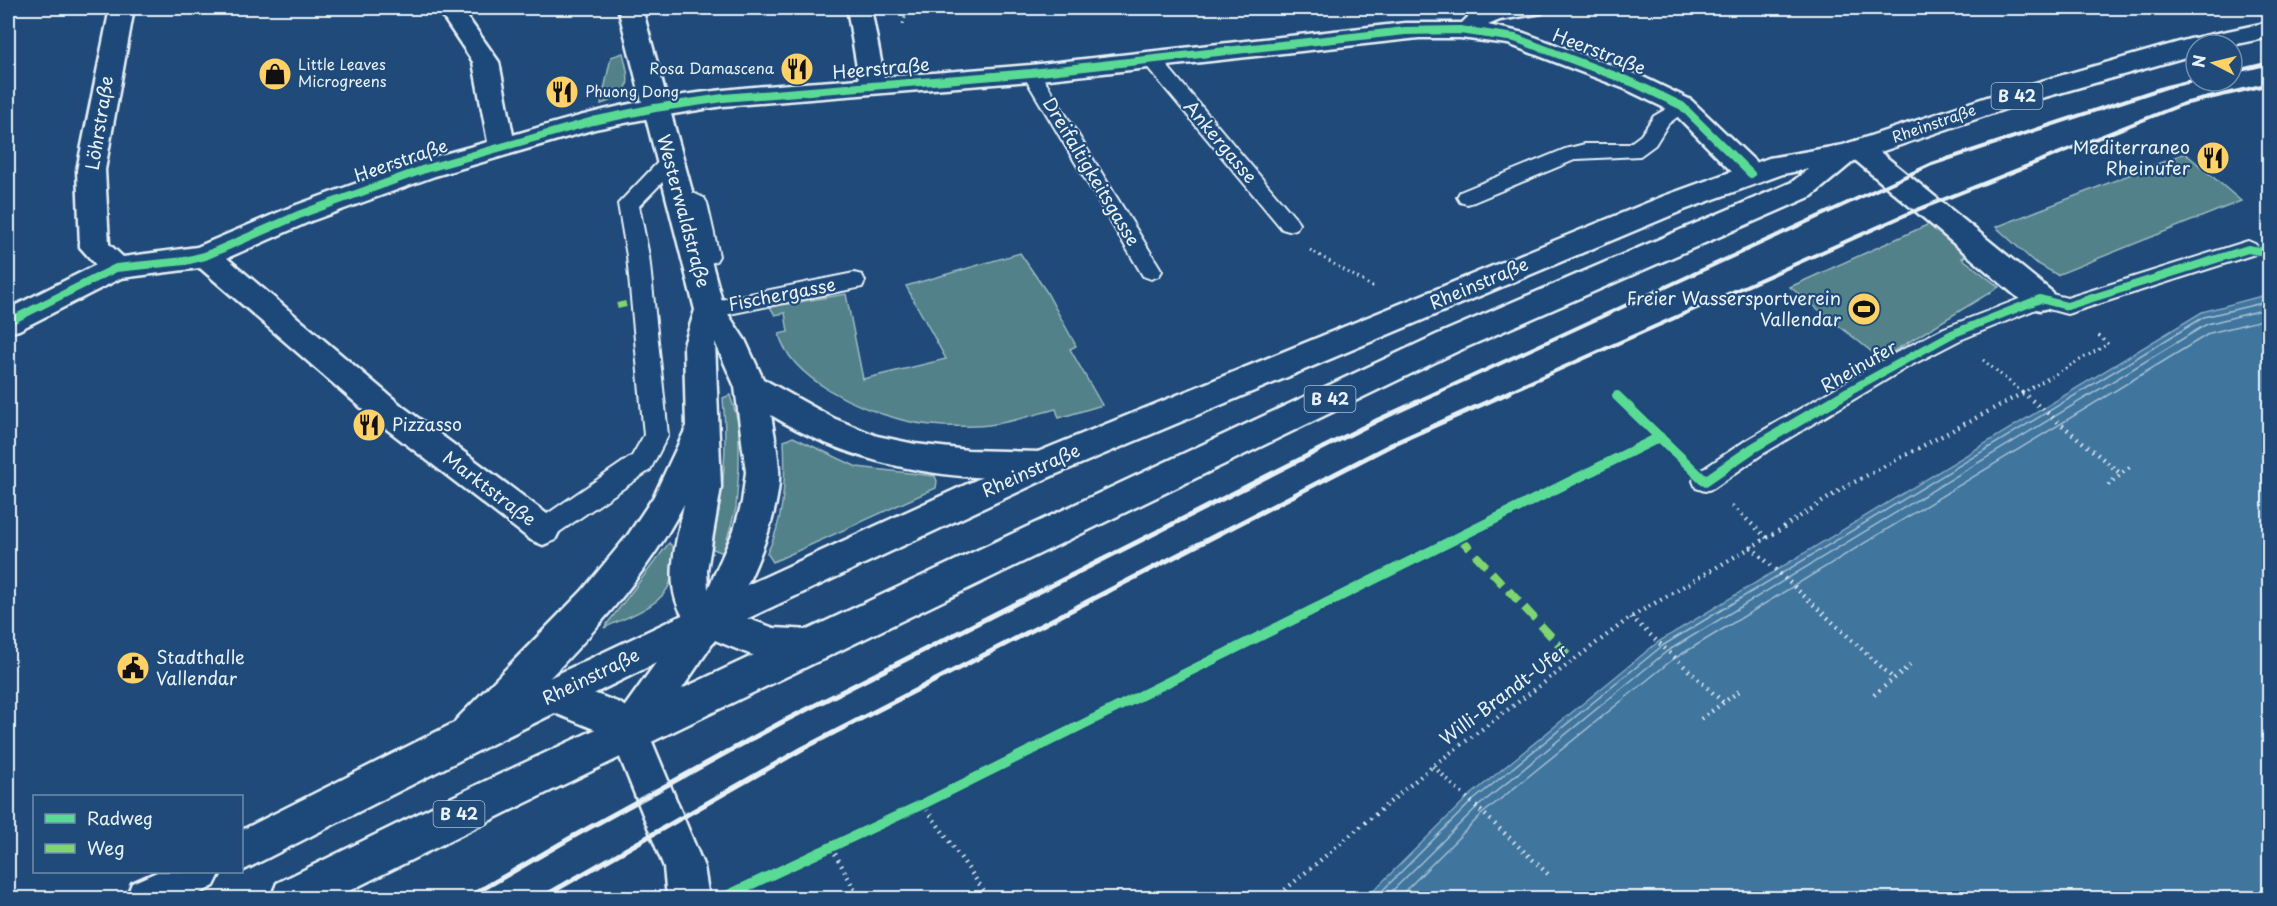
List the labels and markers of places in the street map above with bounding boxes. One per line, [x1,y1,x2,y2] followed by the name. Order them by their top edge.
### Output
[779,51,815,87] restaurant icon: Rosa Damascena
[298,52,387,92] place label: Little Leaves Microgreens
[257,56,293,92] shop icon: Little Leaves Microgreens
[649,56,775,79] place label: Rosa Damascena
[544,74,580,110] restaurant icon: Phuong Dong
[585,79,679,102] place label: Phuong Dong
[2073,133,2191,181] place label: Mediterraneo Rheinufer
[2195,140,2231,176] restaurant icon: Mediterraneo Rheinufer
[1626,284,1842,332] place label: Freier Wassersportverein Vallendar
[1846,291,1882,327] sports icon: Freier Wassersportverein Vallendar
[351,407,387,443] restaurant icon: Pizzasso
[392,410,462,437] place label: Pizzasso
[156,643,245,691] place label: Stadthalle Vallendar
[115,650,151,686] public building icon: Stadthalle Vallendar

